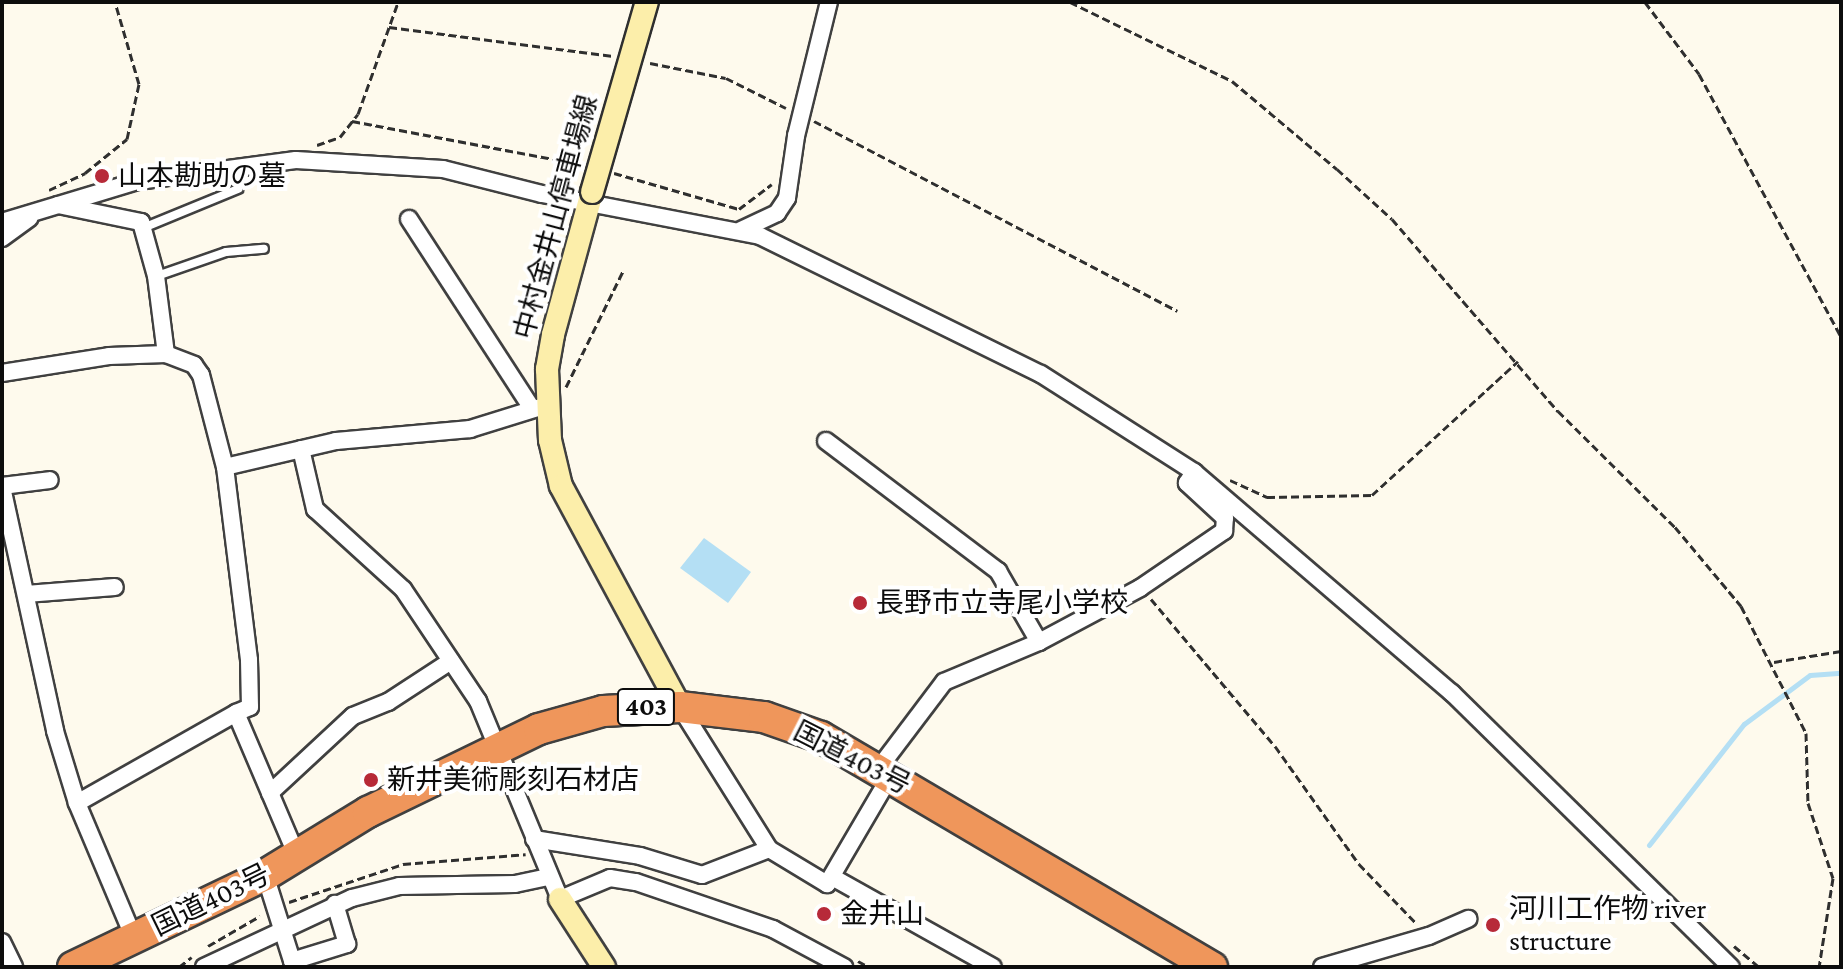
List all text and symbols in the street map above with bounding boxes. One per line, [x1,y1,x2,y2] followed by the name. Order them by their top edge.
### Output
[507,91,605,343] street label: 中村金井山停車場線
[118,159,286,193] place label: 山本勘助の墓
[93,167,111,185] marker: 山本勘助の墓
[876,586,1128,620] place label: 長野市立寺尾小学校
[851,594,869,612] marker: 長野市立寺尾小学校
[616,685,676,729] road number: 403
[788,714,916,802] street label: 国道403号
[387,763,639,797] place label: 新井美術彫刻石材店
[362,771,380,789] marker: 新井美術彫刻石材店
[146,857,276,943] street label: 国道403号
[1509,892,1706,958] place label: 河川工作物 river structure
[840,897,924,931] place label: 金井山
[815,905,833,923] marker: 金井山
[1484,916,1502,934] marker: 河川工作物 river structure

